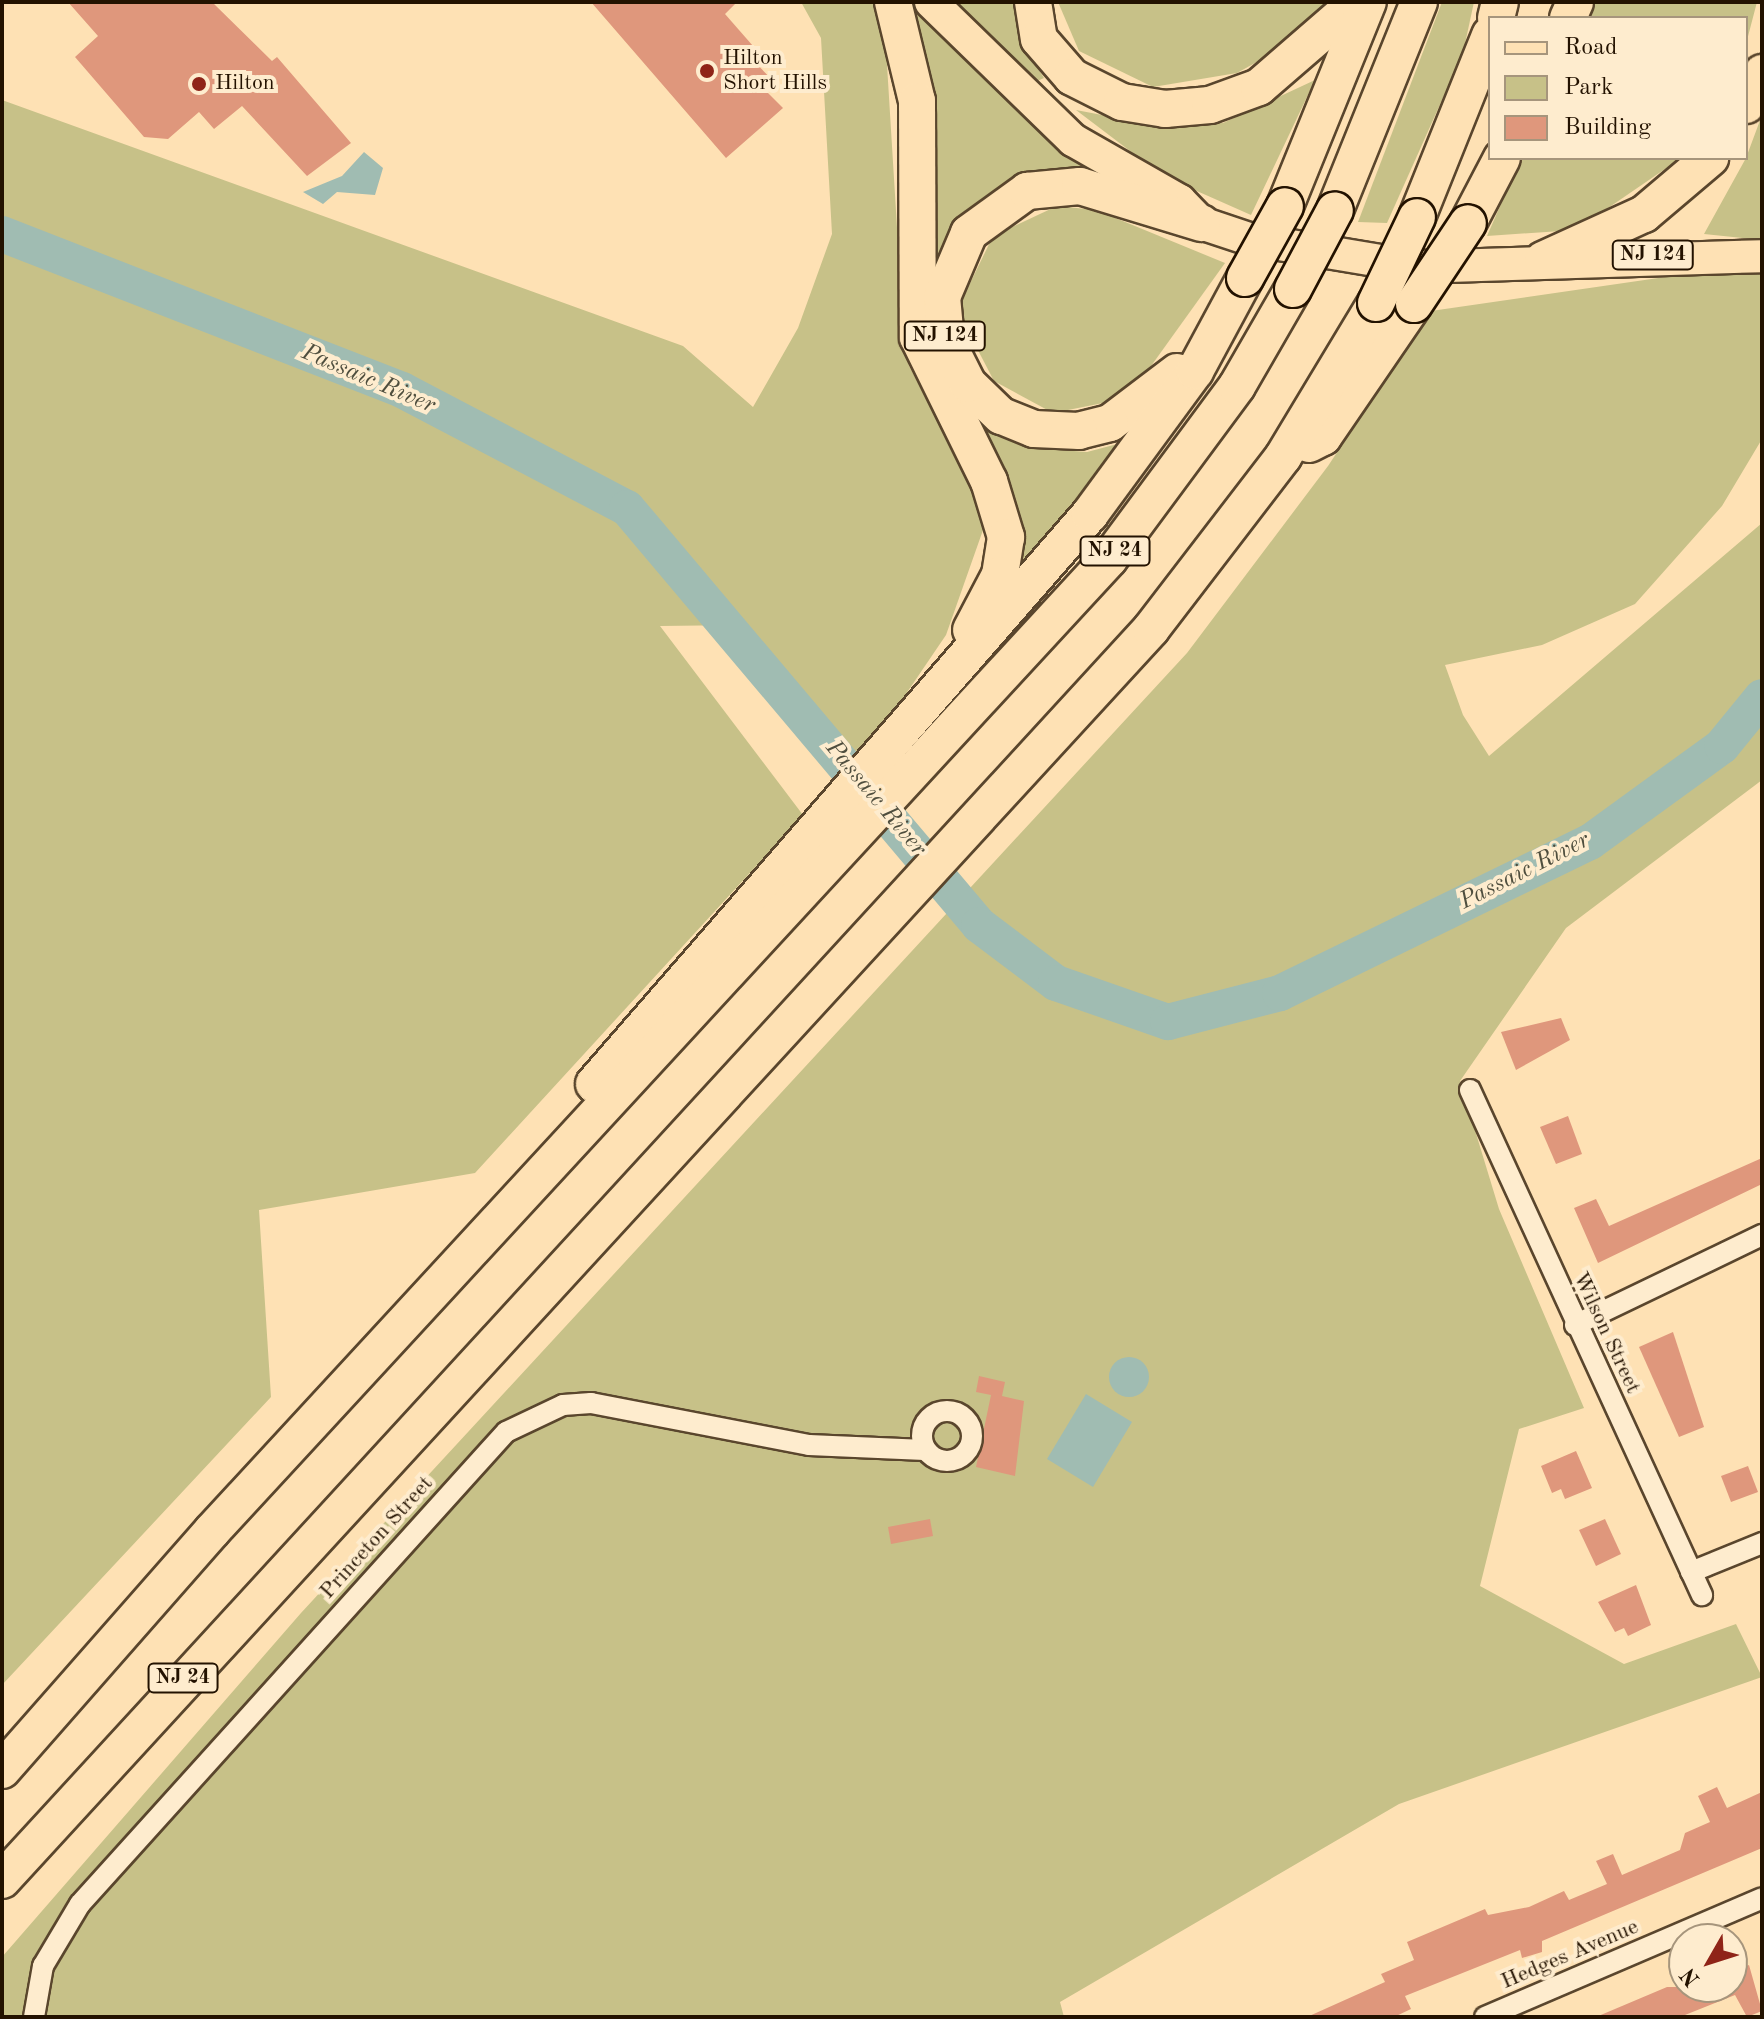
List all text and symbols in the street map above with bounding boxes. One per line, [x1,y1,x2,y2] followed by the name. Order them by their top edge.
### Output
[1488,16,1748,160] legend
[1564,36,1617,60] text: Road
[723,45,827,96] place label: Hilton Short Hills
[698,62,716,80] marker: Hilton Short Hills
[215,71,275,97] place label: Hilton
[190,75,208,93] marker: Hilton
[1564,76,1613,100] text: Park
[1564,116,1651,140] text: Building
[1611,239,1695,271] road number: NJ 124
[903,320,987,352] road number: NJ 124
[297,339,439,421] water label: Passaic River
[1079,535,1151,567] road number: NJ 24
[818,735,932,863] water label: Passaic River
[1455,827,1595,917] water label: Passaic River
[1566,1268,1646,1398] street label: Wilson Street
[315,1471,439,1605] street label: Princeton Street
[147,1662,219,1694] road number: NJ 24
[1497,1914,1643,1996] street label: Hedges Avenue
[1668,1923,1748,2003] north arrow
[1677,1963,1705,1990] text: N

